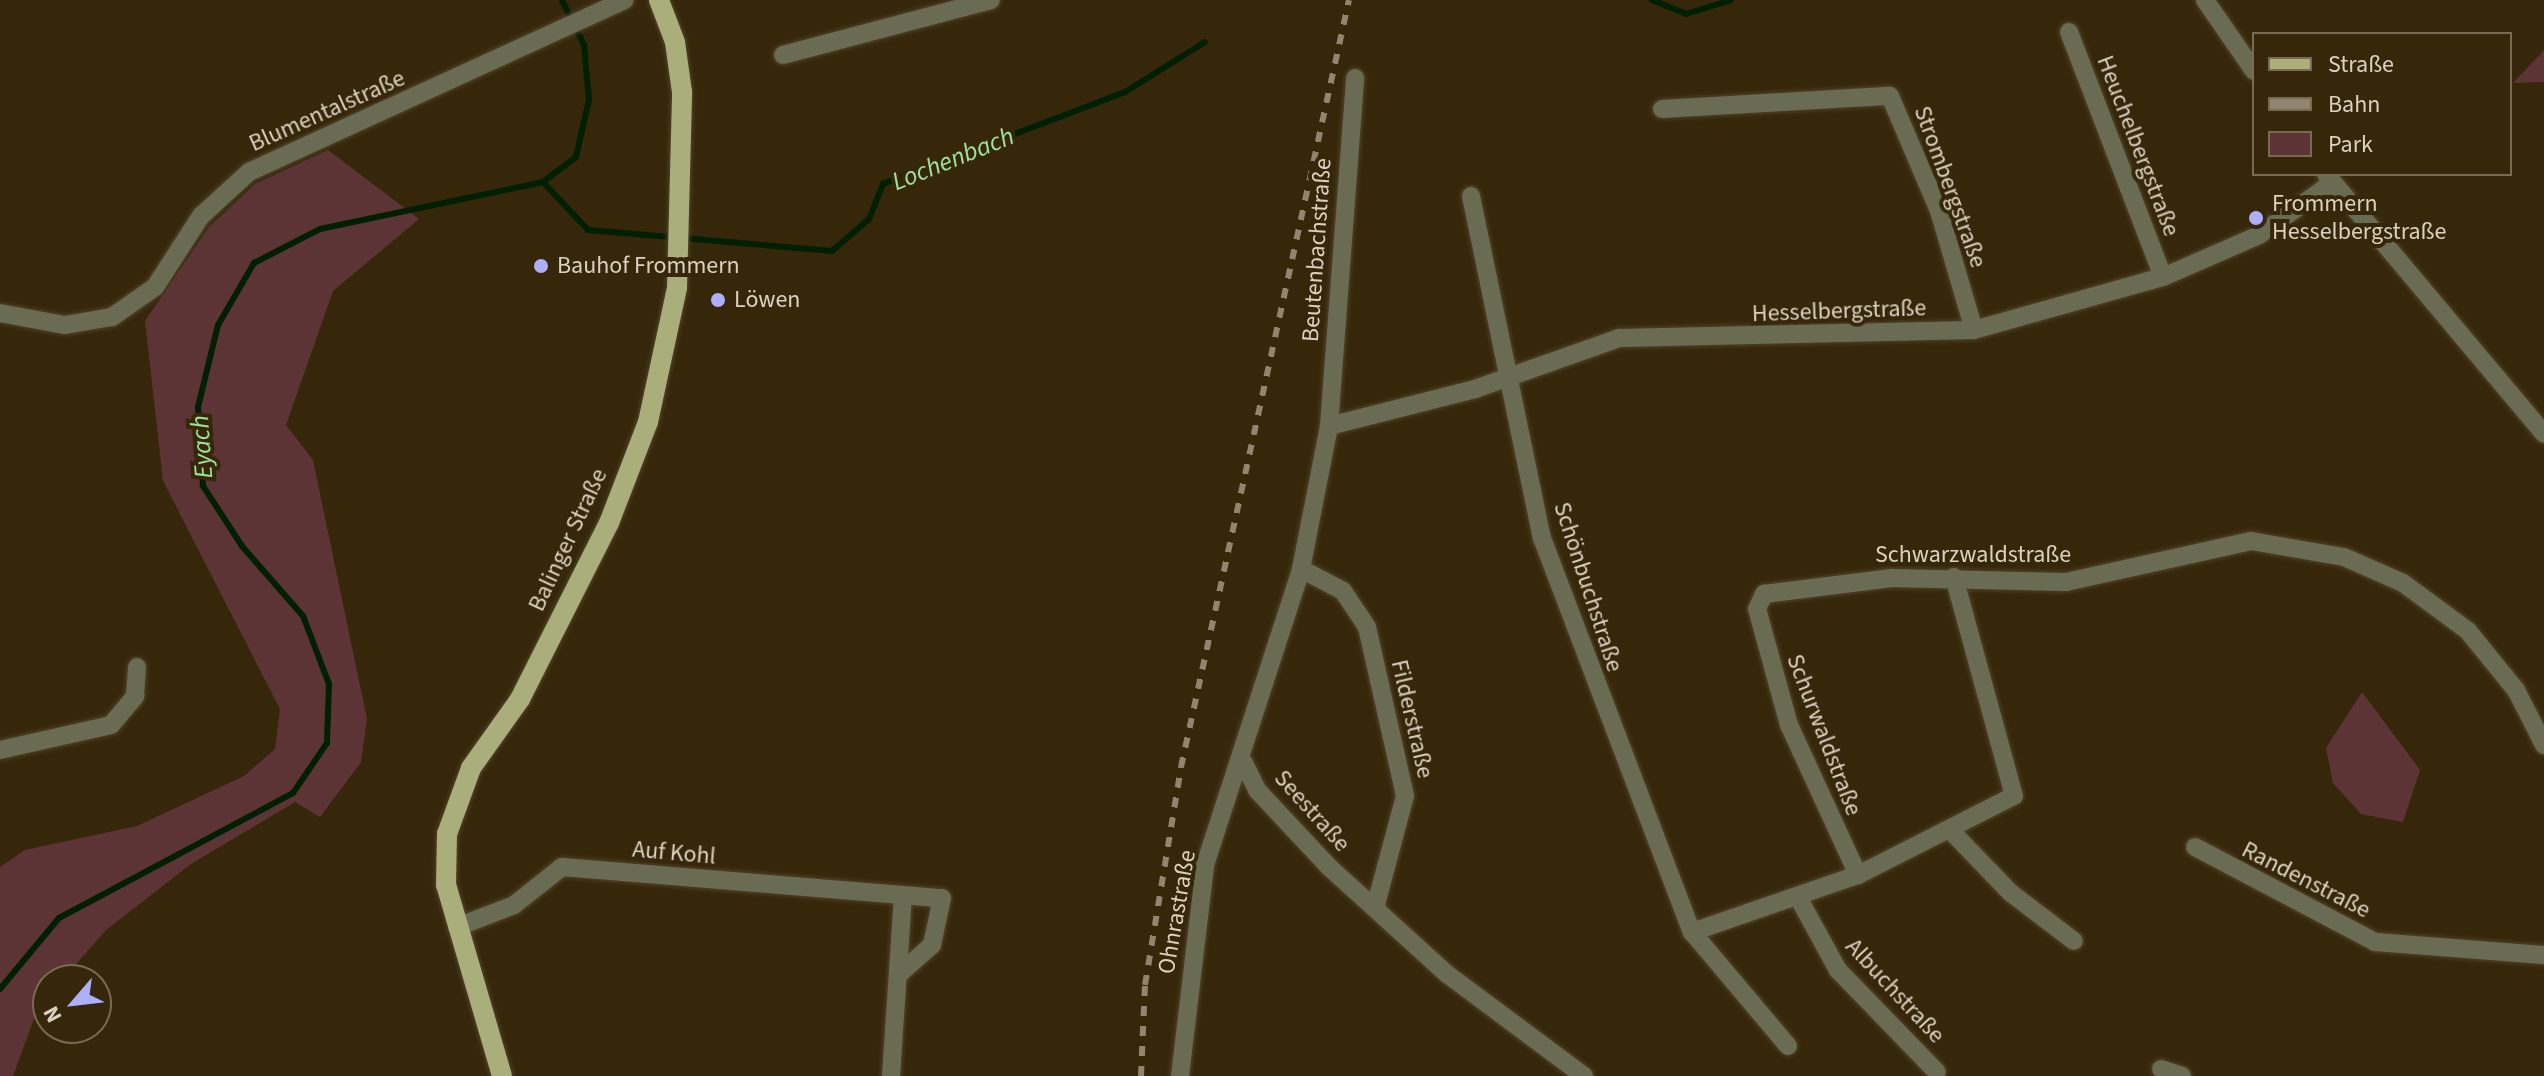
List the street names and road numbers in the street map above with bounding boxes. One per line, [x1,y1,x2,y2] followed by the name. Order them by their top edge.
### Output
[2090,52,2186,240] street label: Heuchelbergstraße
[245,64,409,158] street label: Blumentalstraße
[1907,102,1993,272] street label: Strombergstraße
[1296,157,1338,343] street label: Beutenbachstraße
[1751,294,1927,328] street label: Hesselbergstraße
[522,464,614,616] street label: Balinger Straße
[1547,499,1629,675] street label: Schönbuchstraße
[1875,541,2071,569] street label: Schwarzwaldstraße
[1780,650,1868,820] street label: Schurwaldstraße
[1384,657,1440,781] street label: Filderstraße
[1268,764,1356,858] street label: Seestraße
[631,835,717,871] street label: Auf Kohl
[2237,835,2375,925] street label: Randenstraße
[1152,848,1202,976] street label: Ohnrastraße
[1839,933,1951,1049] street label: Albuchstraße

